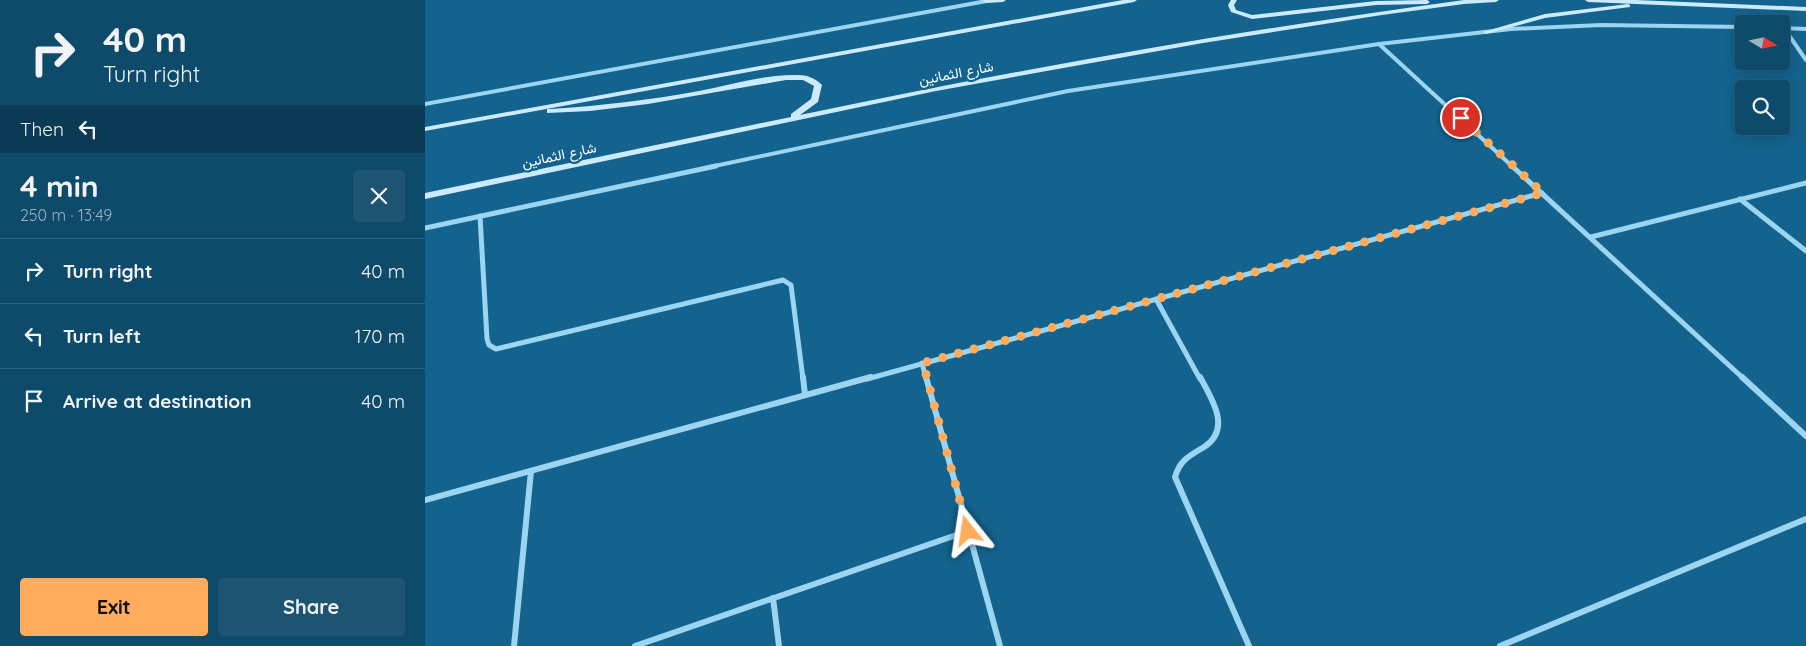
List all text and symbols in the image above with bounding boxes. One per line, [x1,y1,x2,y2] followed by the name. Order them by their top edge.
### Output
[1735,15,1790,70] north arrow
[1735,15,1790,135] map controls
[103,17,187,61] text: 40 m
[20,20,85,85] icon: right
[917,57,995,91] street label: شارع الثمانين
[103,60,200,88] text: Turn right
[1735,80,1790,135] button: search
[1440,97,1482,139] pin
[1447,104,1475,132] icon: arrive
[74,115,102,143] icon: left
[20,117,64,141] text: Then
[520,138,598,174] street label: شارع الثمانين
[20,167,99,205] text: 4 min
[353,170,405,222] button: close
[20,205,112,225] text: 250 m · 13:49
[20,257,48,285] icon: right
[63,259,152,283] text: Turn right
[361,259,405,283] text: 40 m
[20,322,48,350] icon: left
[63,324,141,348] text: Turn left
[354,324,405,348] text: 170 m
[20,387,48,415] icon: arrive
[63,389,252,413] text: Arrive at destination
[361,389,405,413] text: 40 m
[941,504,993,556] position arrow
[20,578,208,636] button: Exit
[218,578,405,636] button: Share

